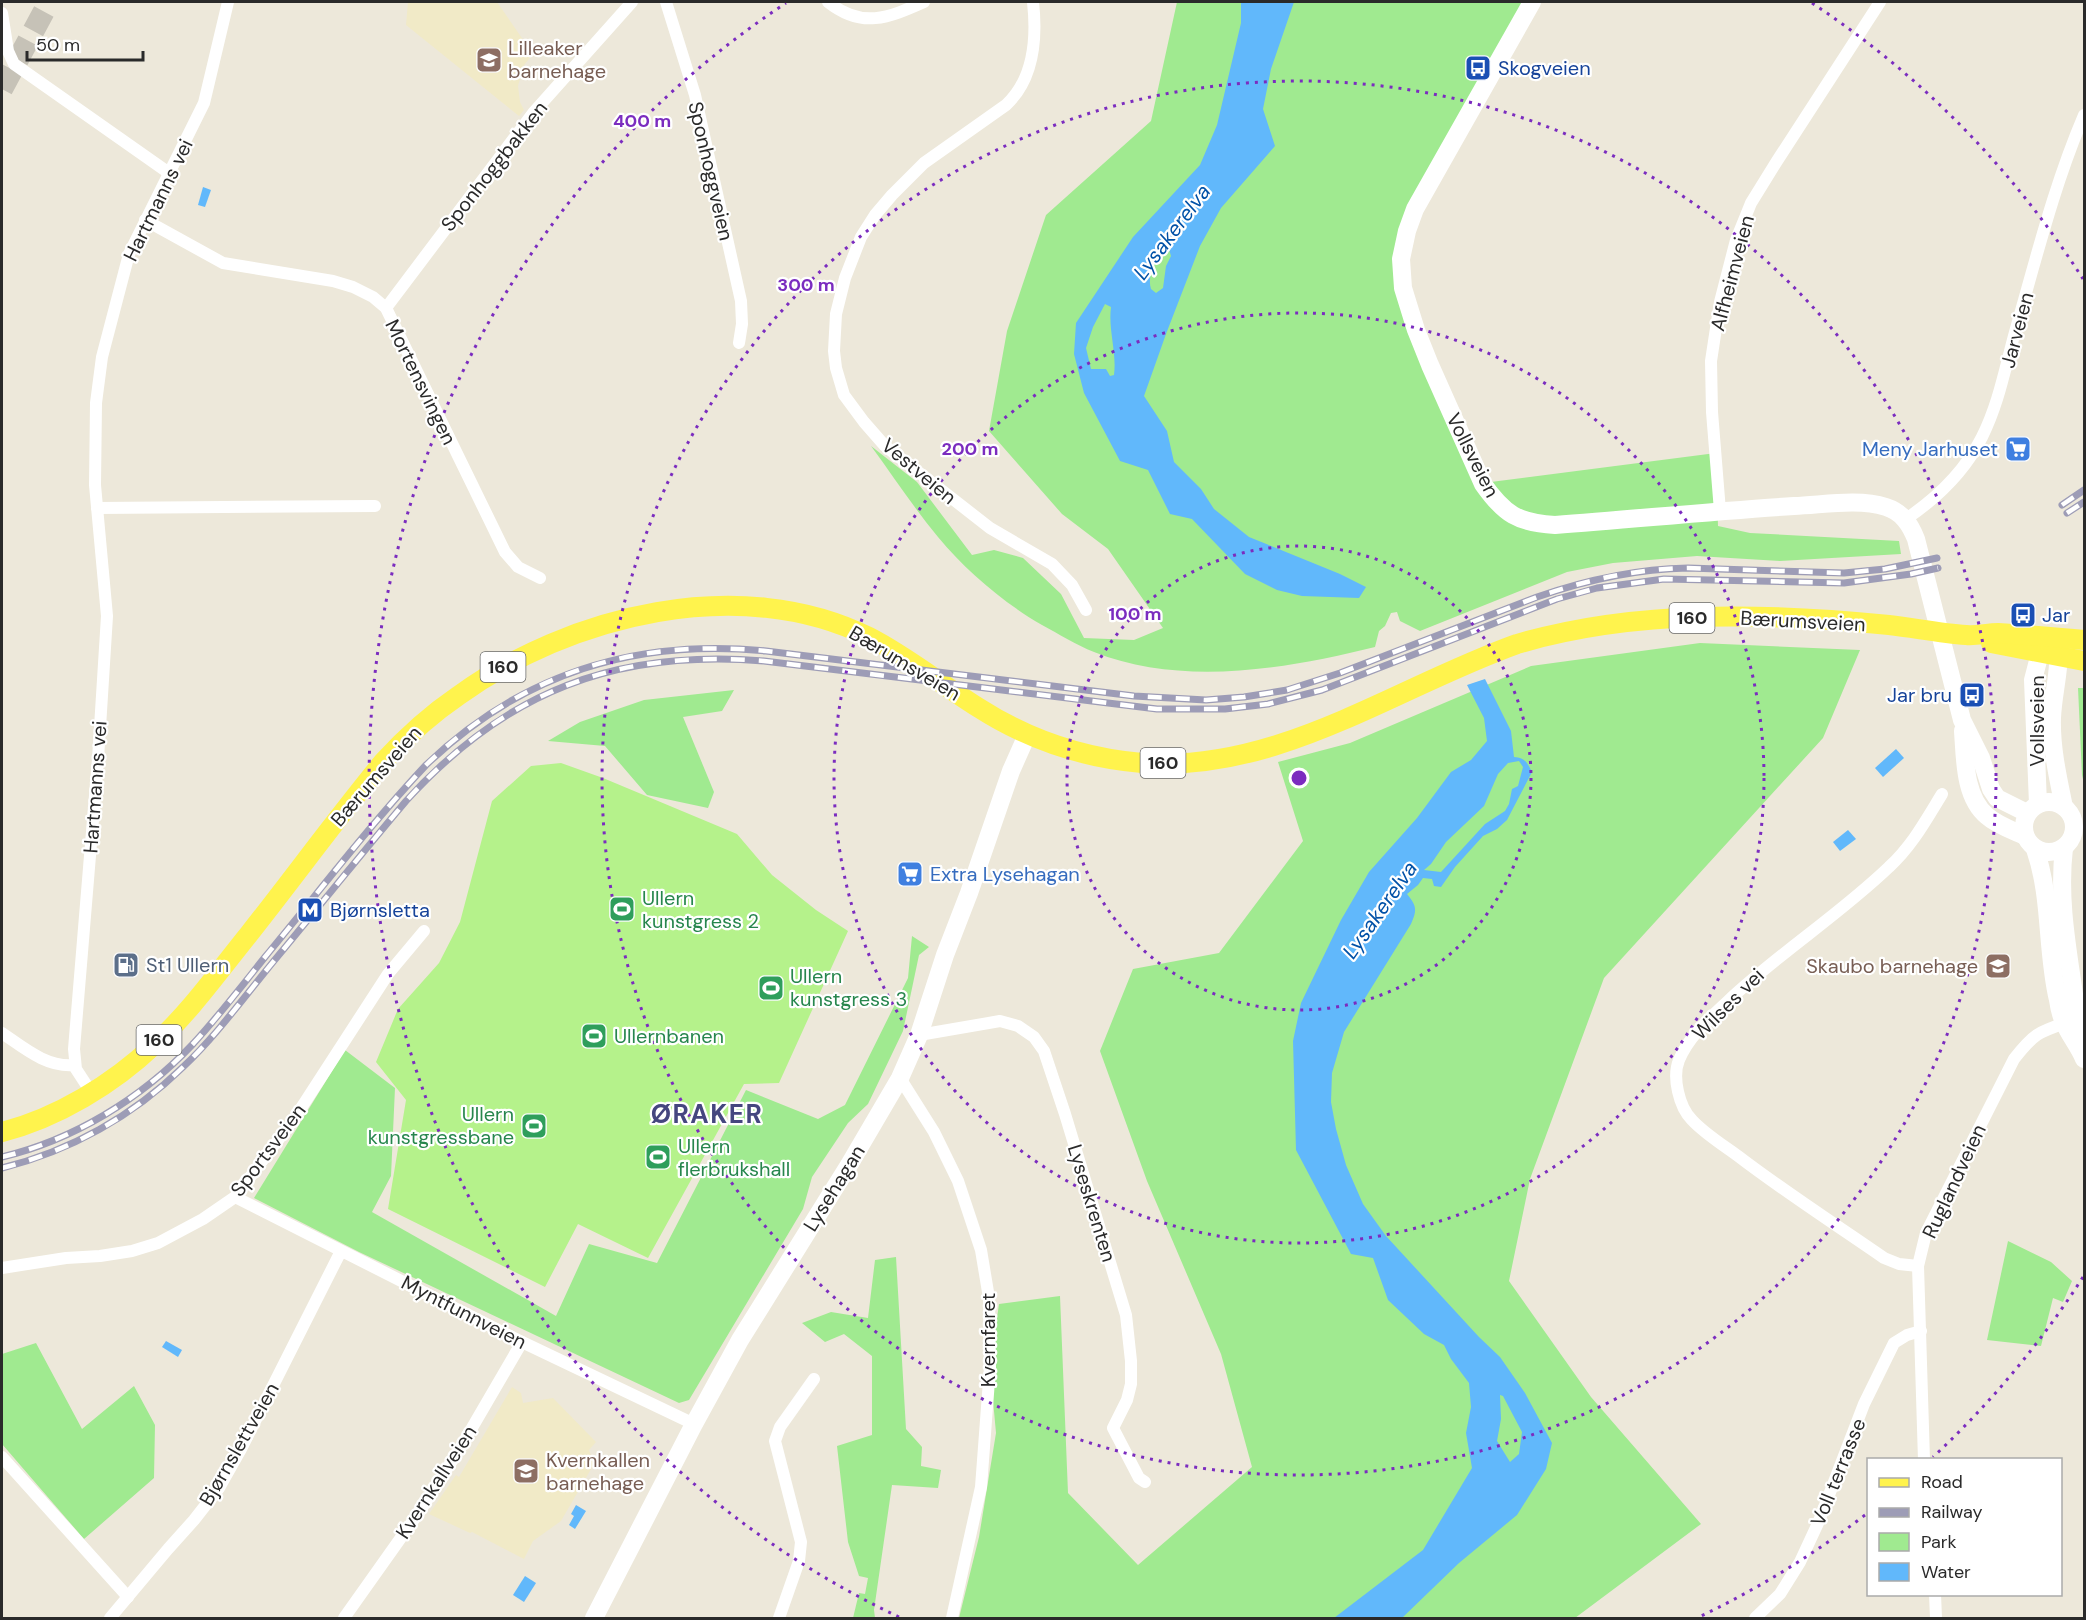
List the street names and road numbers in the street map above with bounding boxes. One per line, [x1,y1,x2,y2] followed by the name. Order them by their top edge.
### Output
[435,96,553,236] street label: Sponhoggbakken
[682,99,740,243] street label: Sponhoggveien
[117,135,199,265] street label: Hartmanns vei
[1704,212,1760,334] street label: Alfheimveien
[1994,289,2040,371] street label: Jarveien
[379,315,463,449] street label: Mortensvingen
[1441,408,1505,502] street label: Vollsveien
[876,432,962,510] street label: Vestveien
[1670,603,1714,633] road number: 160
[1740,605,1866,637] street label: Bærumsveien
[844,620,966,706] street label: Bærumsveien
[480,652,526,682] road number: 160
[2024,675,2050,767] street label: Vollsveien
[77,720,113,854] street label: Hartmanns vei
[325,720,427,832] street label: Bærumsveien
[1140,748,1186,778] road number: 160
[1686,962,1770,1046] street label: Wilses vei
[136,1025,182,1055] road number: 160
[225,1098,311,1202] street label: Sportsveien
[1916,1120,1992,1242] street label: Ruglandveien
[797,1140,871,1236] street label: Lysehagan
[1062,1141,1122,1265] street label: Lyseskrenten
[397,1269,531,1355] street label: Myntfunnveien
[975,1293,1001,1387] street label: Kvernfaret
[193,1378,285,1510] street label: Bjørnslettveien
[1805,1414,1871,1530] street label: Voll terrasse
[390,1420,482,1544] street label: Kvernkallveien

